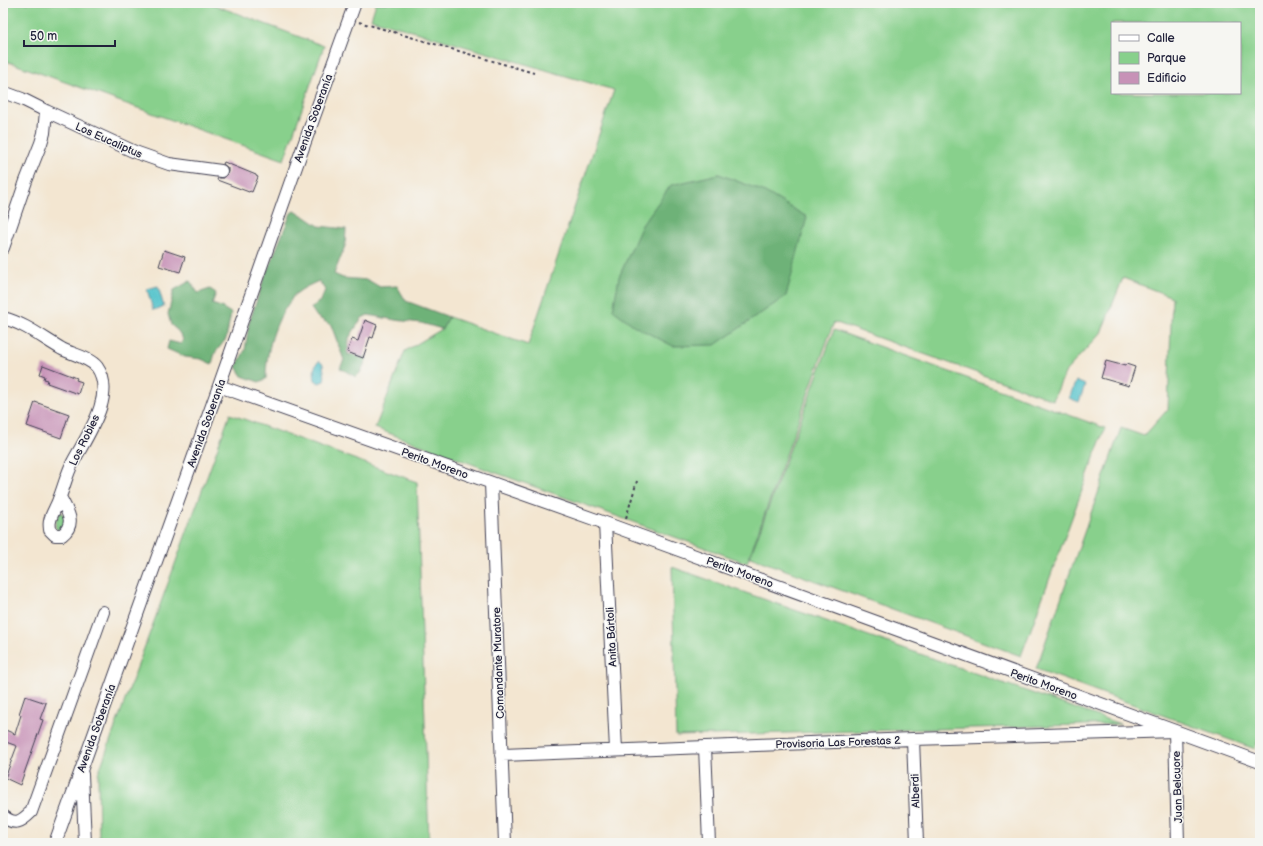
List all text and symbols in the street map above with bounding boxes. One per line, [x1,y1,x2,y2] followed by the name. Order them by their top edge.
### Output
[24,22,115,48] scale bar
[1111,22,1241,94] legend
[30,29,57,44] text: 50 m
[1147,31,1175,46] text: Calle
[1147,51,1186,66] text: Parque
[1147,71,1187,86] text: Edificio
[291,72,335,164] street label: Avenida Soberanía
[73,120,145,161] street label: Los Eucaliptus
[184,377,228,469] street label: Avenida Soberanía
[66,412,103,468] street label: Los Robles
[400,445,470,482] street label: Perito Moreno
[705,554,775,591] street label: Perito Moreno
[490,606,507,719] street label: Comandante Muratore
[603,607,620,667] street label: Anita Bártoli
[1009,666,1079,703] street label: Perito Moreno
[74,682,118,774] street label: Avenida Soberanía
[775,734,901,751] street label: Provisoria Las Forestas 2
[1170,750,1185,823] street label: Juan Belcuore
[908,774,923,808] street label: Alberdi

